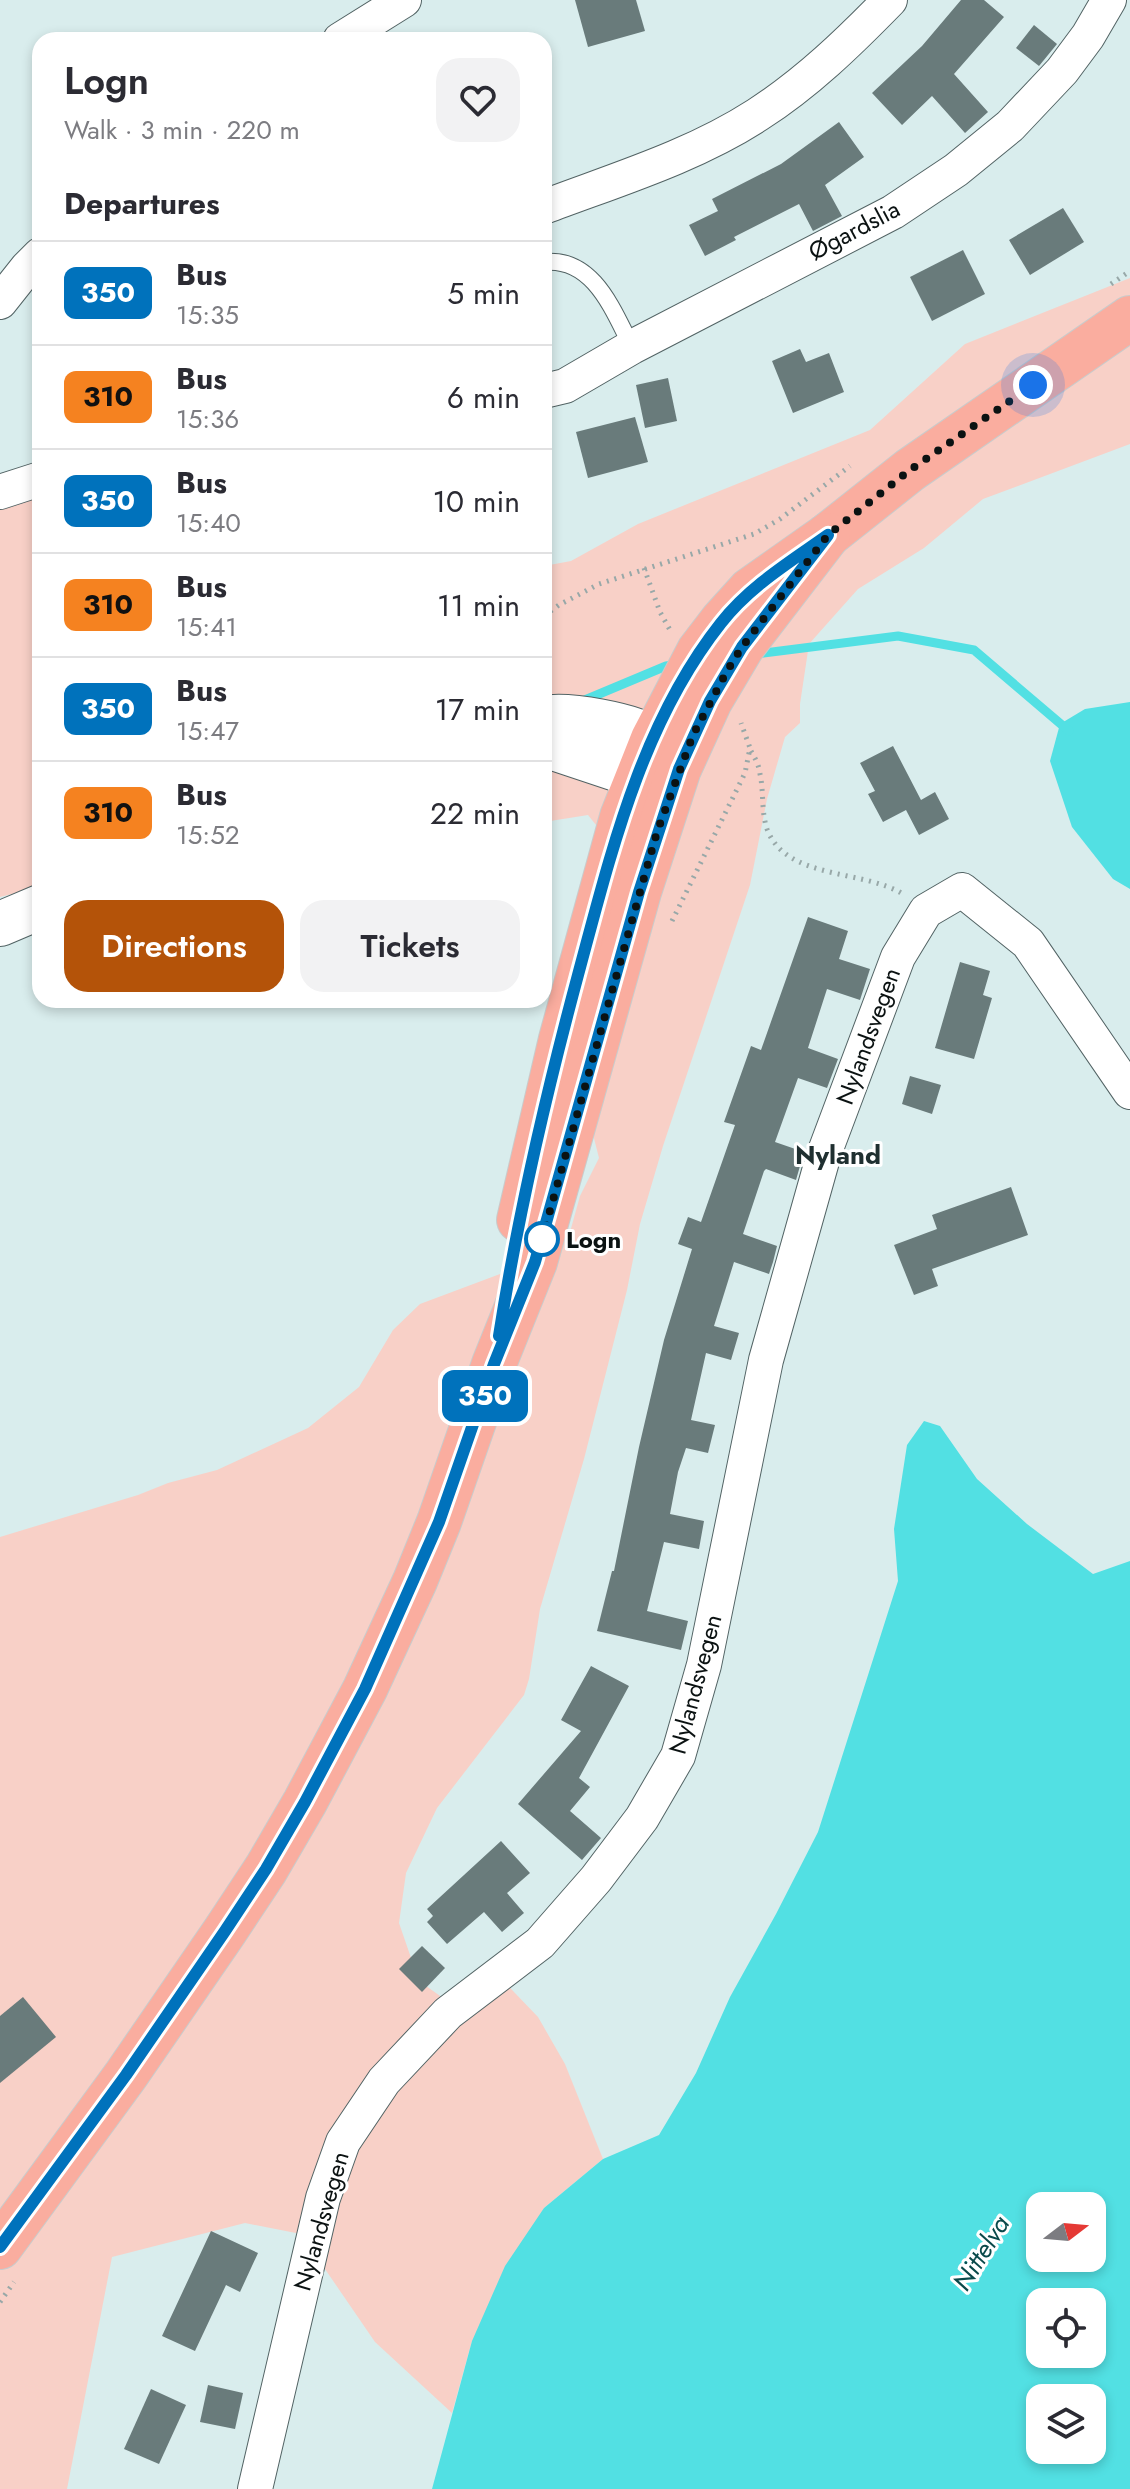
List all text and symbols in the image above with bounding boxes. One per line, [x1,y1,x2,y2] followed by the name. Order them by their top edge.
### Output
[64,53,149,108] text: Logn
[436,58,520,142] button: heart
[64,111,300,149] text: Walk · 3 min · 220 m
[64,182,220,225] text: Departures
[802,191,906,269] street label: Øgardslia
[176,253,227,296] text: Bus
[81,272,135,313] text: 350
[447,272,520,315] text: 5 min
[176,296,239,334] text: 15:35
[176,357,227,400] text: Bus
[1013,365,1053,405] your location
[83,376,133,417] text: 310
[447,376,520,419] text: 6 min
[176,400,239,438] text: 15:36
[176,461,227,504] text: Bus
[81,480,135,521] text: 350
[433,480,520,523] text: 10 min
[176,504,241,542] text: 15:40
[176,565,227,608] text: Bus
[83,584,133,625] text: 310
[437,584,520,627] text: 11 min
[176,608,237,646] text: 15:41
[176,669,227,712] text: Bus
[81,688,135,729] text: 350
[435,688,520,731] text: 17 min
[176,712,239,750] text: 15:47
[176,773,227,816] text: Bus
[83,792,133,833] text: 310
[430,792,520,835] text: 22 min
[176,816,240,854] text: 15:52
[64,900,284,992] button: Directions
[300,900,520,992] button: Tickets
[827,963,909,1109] street label: Nylandsvegen
[795,1136,881,1174] district label: Nyland
[525,1222,559,1256] marker: Logn
[566,1222,621,1257] place label: Logn
[439,1370,531,1422] line badge: 350
[458,1375,512,1416] text: 350
[660,1610,730,1758] street label: Nylandsvegen
[284,2147,358,2295] street label: Nylandsvegen
[1026,2192,1106,2272] north arrow
[1026,2192,1106,2464] map controls
[943,2207,1019,2298] water label: Nittelva
[1026,2288,1106,2368] button: locate
[1026,2384,1106,2464] button: layers

